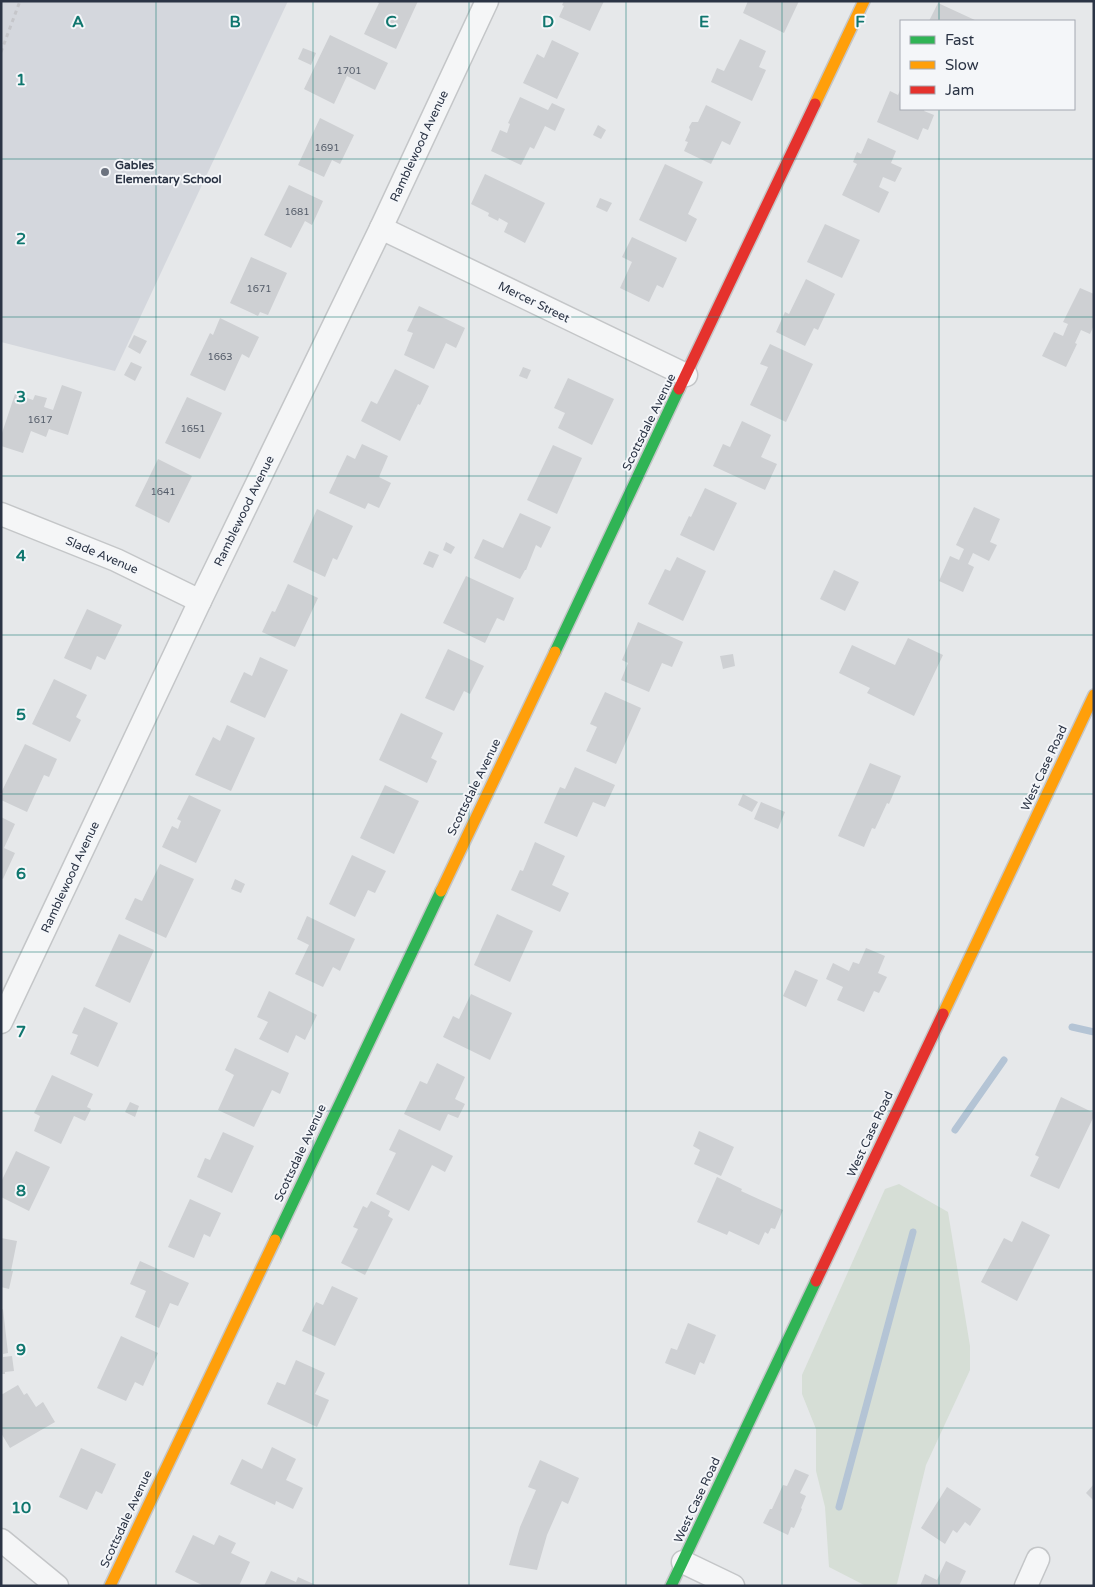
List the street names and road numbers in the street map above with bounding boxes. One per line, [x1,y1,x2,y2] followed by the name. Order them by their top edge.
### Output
[387,88,451,204] street label: Ramblewood Avenue
[496,279,572,326] street label: Mercer Street
[619,371,679,473] street label: Scottsdale Avenue
[211,453,277,569] street label: Ramblewood Avenue
[64,533,141,577] street label: Slade Avenue
[1018,723,1070,813] street label: West Case Road
[444,736,504,838] street label: Scottsdale Avenue
[38,819,102,935] street label: Ramblewood Avenue
[844,1089,896,1179] street label: West Case Road
[271,1102,329,1204] street label: Scottsdale Avenue
[671,1455,723,1545] street label: West Case Road
[97,1468,155,1570] street label: Scottsdale Avenue

